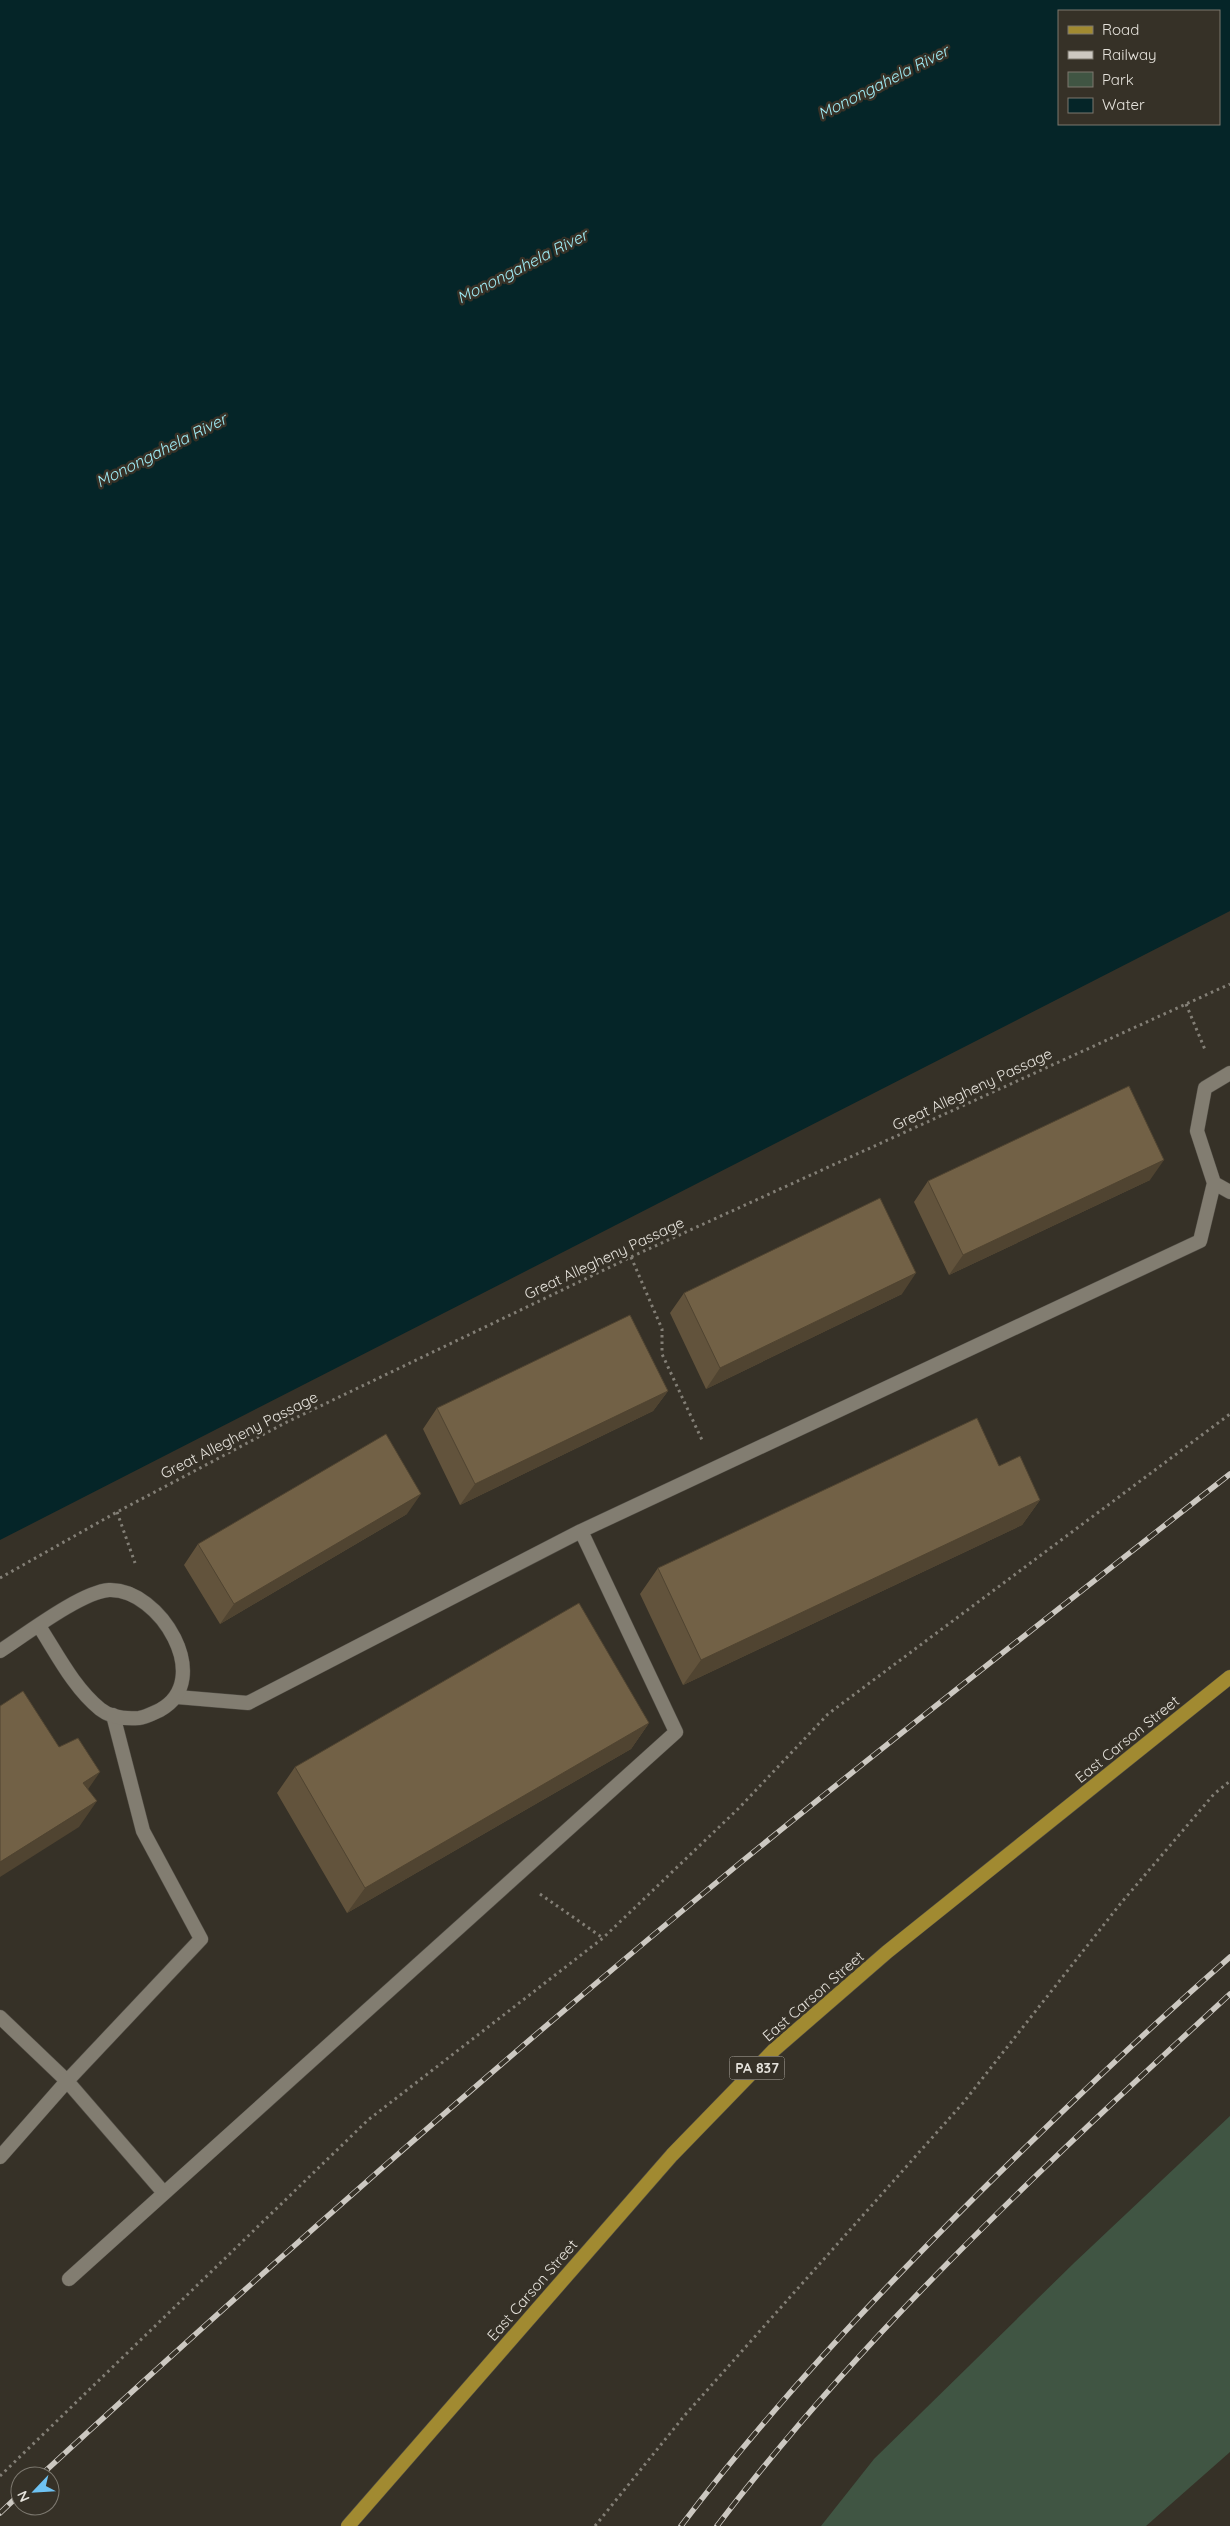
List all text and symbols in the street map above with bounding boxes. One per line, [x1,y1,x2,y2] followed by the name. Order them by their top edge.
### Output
[1058,10,1220,125] legend
[1102,20,1139,39] text: Road
[814,40,953,124] water label: Monongahela River
[1102,45,1157,64] text: Railway
[1102,70,1134,89] text: Park
[1102,95,1145,114] text: Water
[453,224,592,308] water label: Monongahela River
[92,408,231,492] water label: Monongahela River
[889,1044,1055,1134] street label: Great Allegheny Passage
[521,1213,687,1303] street label: Great Allegheny Passage
[157,1387,321,1483] street label: Great Allegheny Passage
[1071,1691,1183,1787] street label: East Carson Street
[758,1947,868,2045] street label: East Carson Street
[730,2056,784,2080] road number: PA 837
[483,2235,581,2345] street label: East Carson Street
[10,2466,60,2516] north arrow
[13,2488,34,2505] text: N

